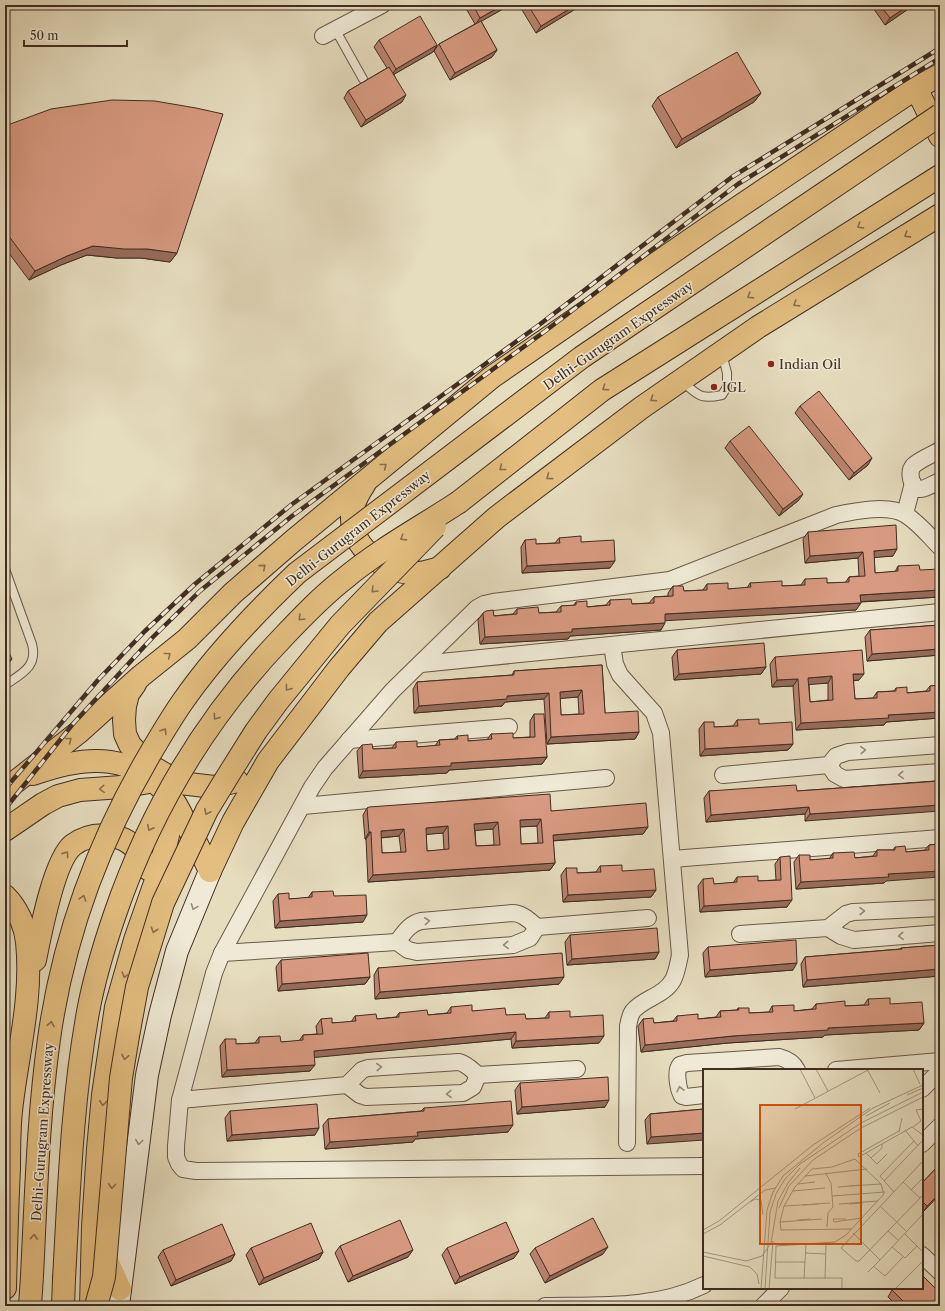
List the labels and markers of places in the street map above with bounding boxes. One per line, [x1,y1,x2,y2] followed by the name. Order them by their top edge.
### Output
[779,356,841,372] place label: Indian Oil
[766,359,776,369] marker: Indian Oil
[722,379,746,395] place label: IGL
[709,382,719,392] marker: IGL

